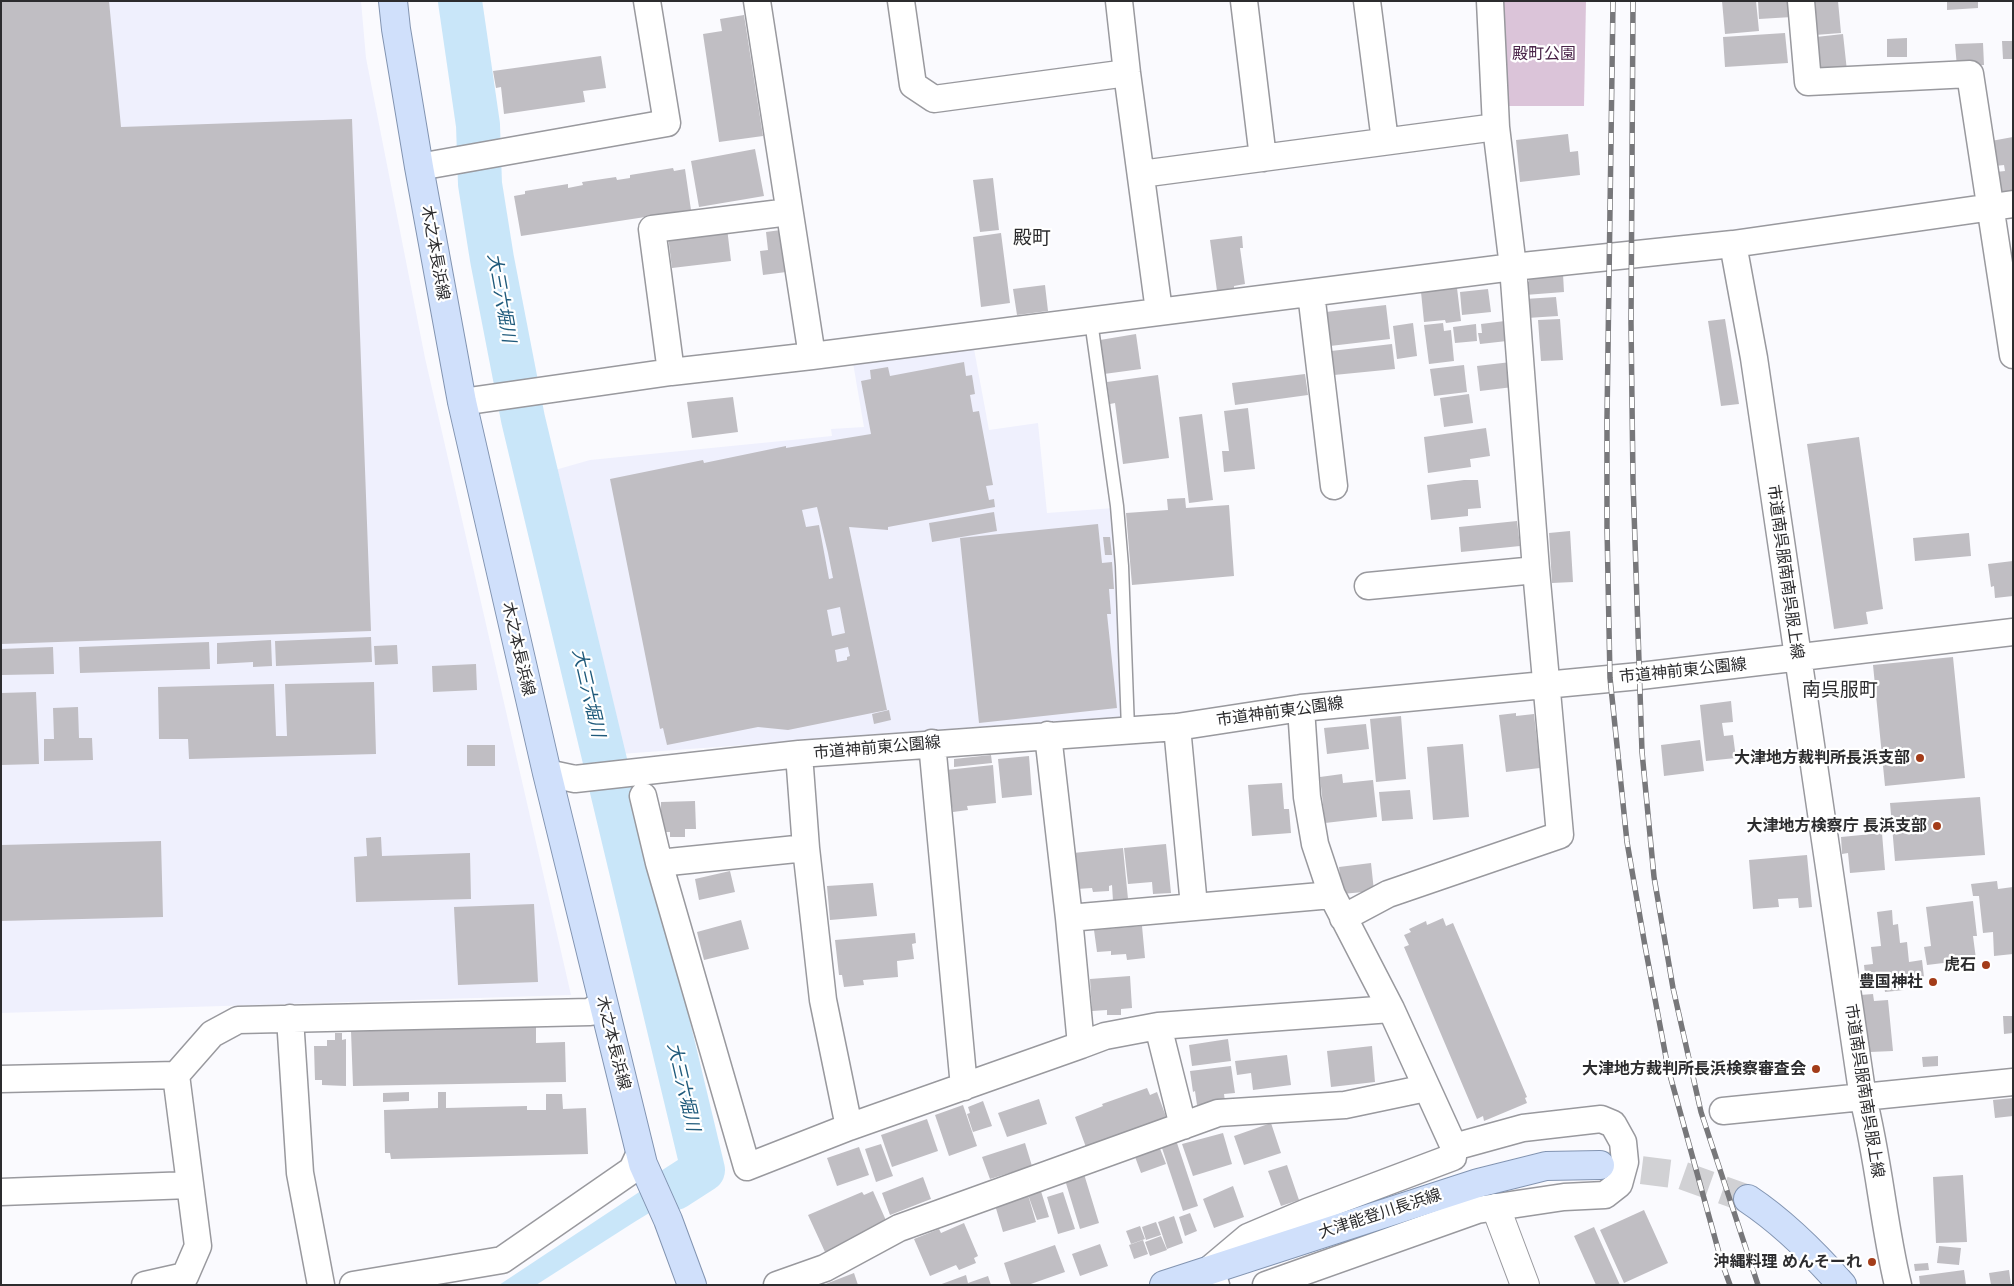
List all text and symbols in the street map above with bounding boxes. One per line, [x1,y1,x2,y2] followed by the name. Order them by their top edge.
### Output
[1512,44,1576,64] park label: 殿町公園
[417,204,453,302] street label: 木之本長浜線
[1013,227,1051,249] district label: 殿町
[483,252,519,344] water label: 大三六堀川
[1763,484,1807,660] street label: 市道南呉服南南呉服上線
[498,600,538,698] street label: 木之本長浜線
[567,647,609,739] water label: 大三六堀川
[1618,655,1748,687] street label: 市道神前東公園線
[1802,679,1878,701] district label: 南呉服町
[1215,694,1345,730] street label: 市道神前東公園線
[812,733,942,763] street label: 市道神前東公園線
[1734,748,1910,768] place label: 大津地方裁判所長浜支部
[1914,752,1926,764] marker: 大津地方裁判所長浜支部
[1746,816,1927,836] place label: 大津地方検察庁 長浜支部
[1931,820,1943,832] marker: 大津地方検察庁 長浜支部
[1944,955,1976,975] place label: 虎石
[1980,959,1992,971] marker: 虎石
[1859,972,1923,992] place label: 豊国神社
[1927,976,1939,988] marker: 豊国神社
[592,994,634,1092] street label: 木之本長浜線
[1841,1003,1887,1179] street label: 市道南呉服南南呉服上線
[662,1041,704,1133] water label: 大三六堀川
[1582,1059,1806,1079] place label: 大津地方裁判所長浜検察審査会
[1810,1063,1822,1075] marker: 大津地方裁判所長浜検察審査会
[1316,1185,1444,1243] street label: 大津能登川長浜線
[1713,1252,1862,1272] place label: 沖縄料理 めんそーれ
[1866,1256,1878,1268] marker: 沖縄料理 めんそーれ

